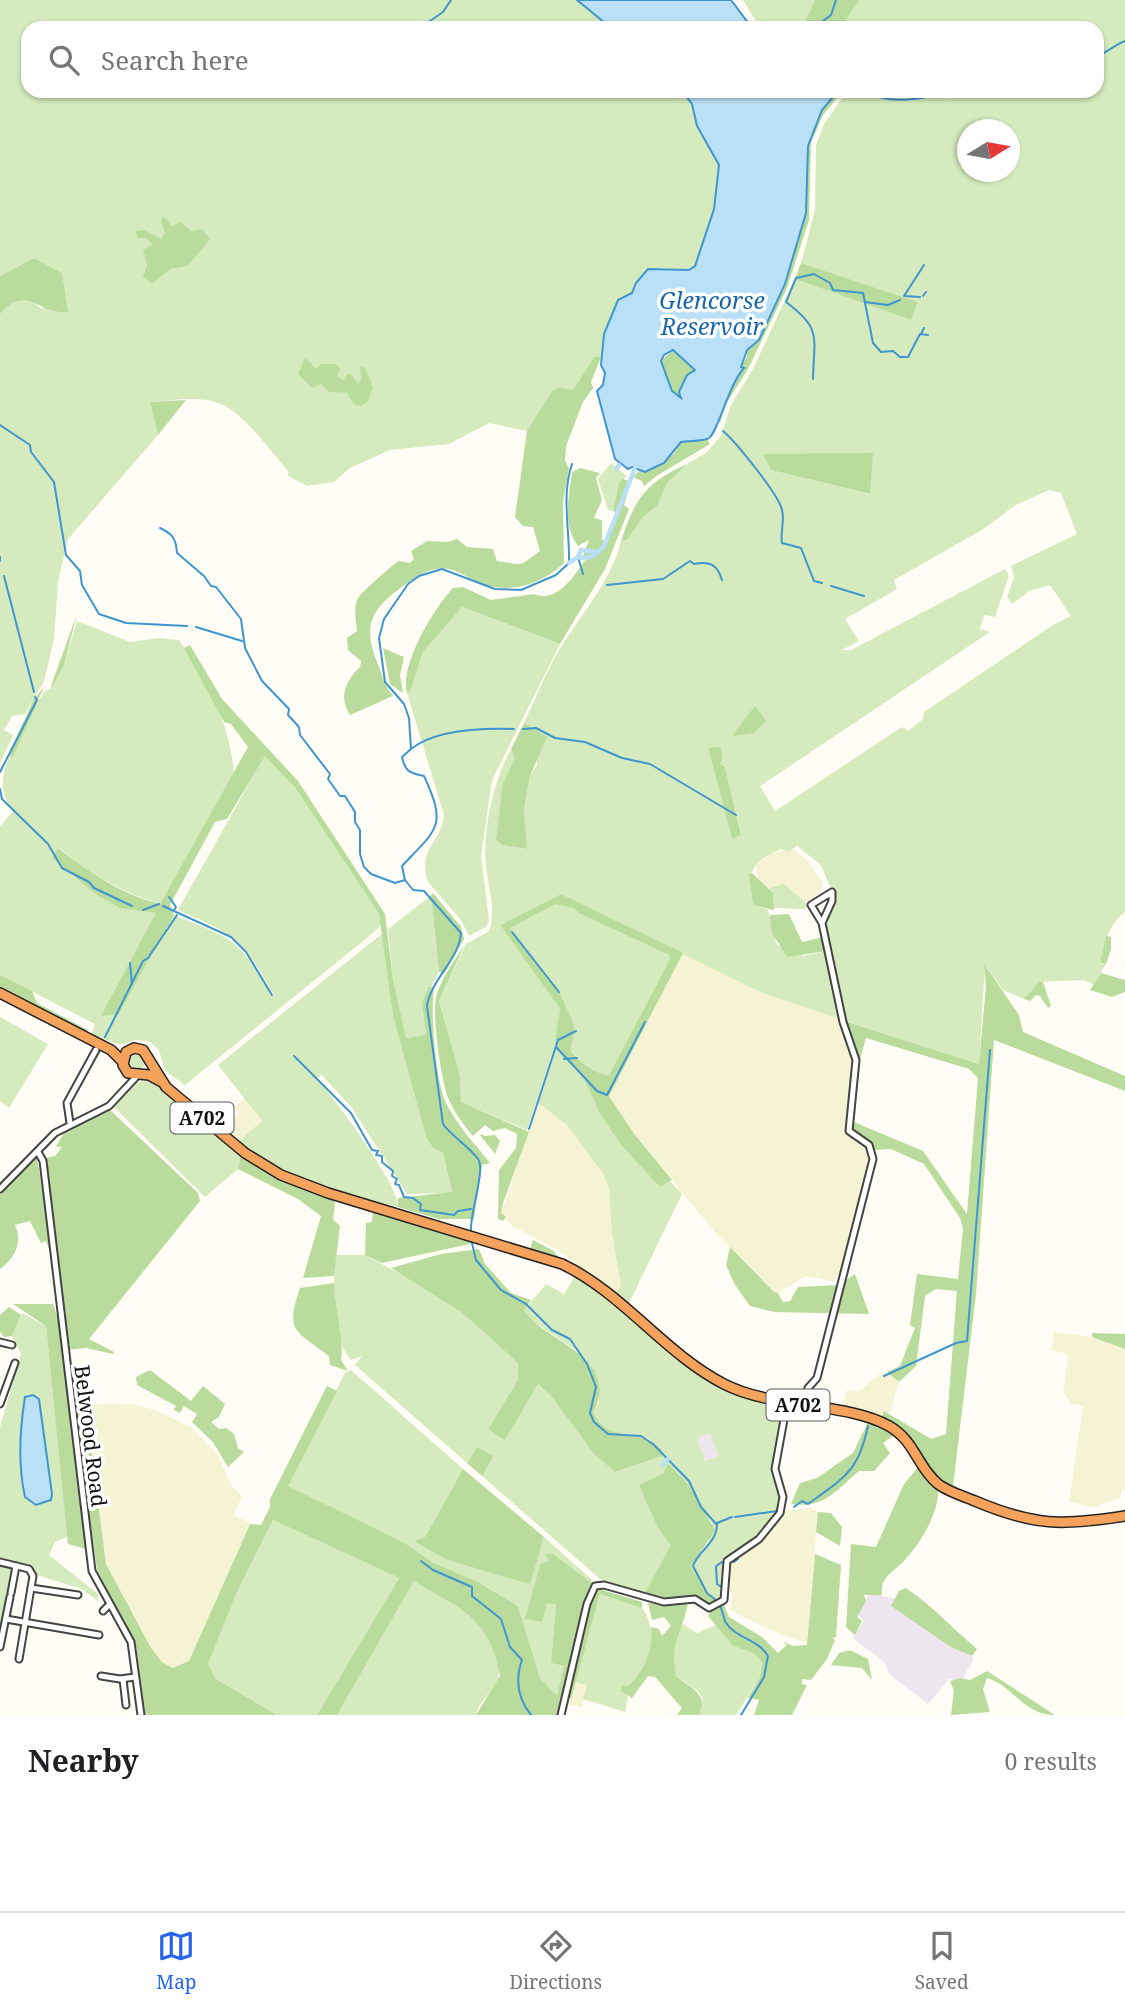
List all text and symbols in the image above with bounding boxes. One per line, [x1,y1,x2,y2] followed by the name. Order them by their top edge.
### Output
[21,21,1104,98] search box
[45,41,83,79] icon: search
[101,42,249,78] text: Search here
[957,119,1020,182] north arrow
[659,284,765,342] water label: Glencorse Reservoir
[170,1102,234,1134] road number: A702
[68,1363,114,1509] street label: Belwood Road
[766,1390,830,1420] road number: A702
[28,1740,139,1781] text: Nearby
[1004,1745,1097,1777] text: 0 results
[156,1927,197,1995] tab: Map
[509,1927,602,1995] tab: Directions
[915,1927,969,1995] tab: Saved

